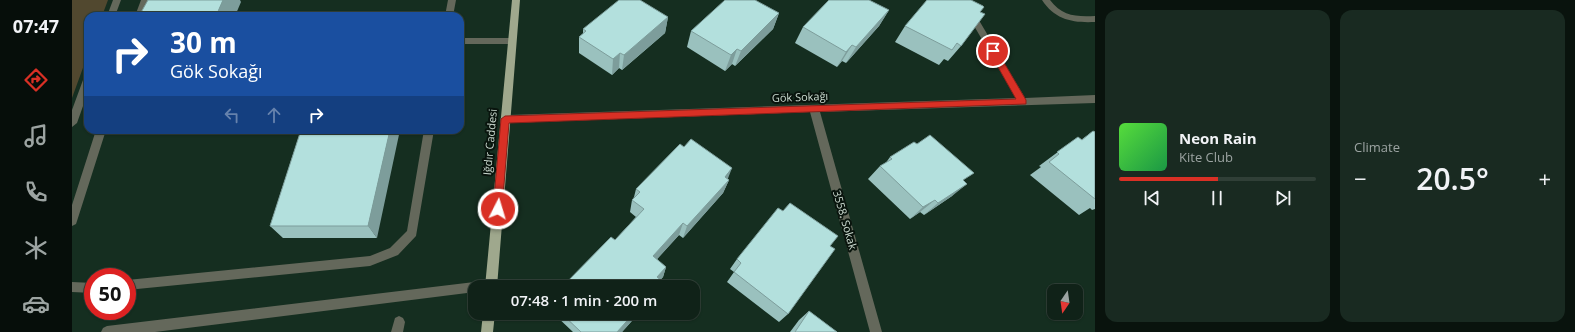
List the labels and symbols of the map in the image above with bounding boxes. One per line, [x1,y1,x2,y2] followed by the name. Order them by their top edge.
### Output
[976,34,1010,68] pin
[771,88,829,105] street label: Gök Sokağı
[479,108,500,176] street label: Iğdır Caddesi
[477,188,519,230] position arrow
[830,188,861,252] street label: 3558. Sokak
[84,268,136,320] speed limit sign: 50
[1047,284,1083,320] north arrow

